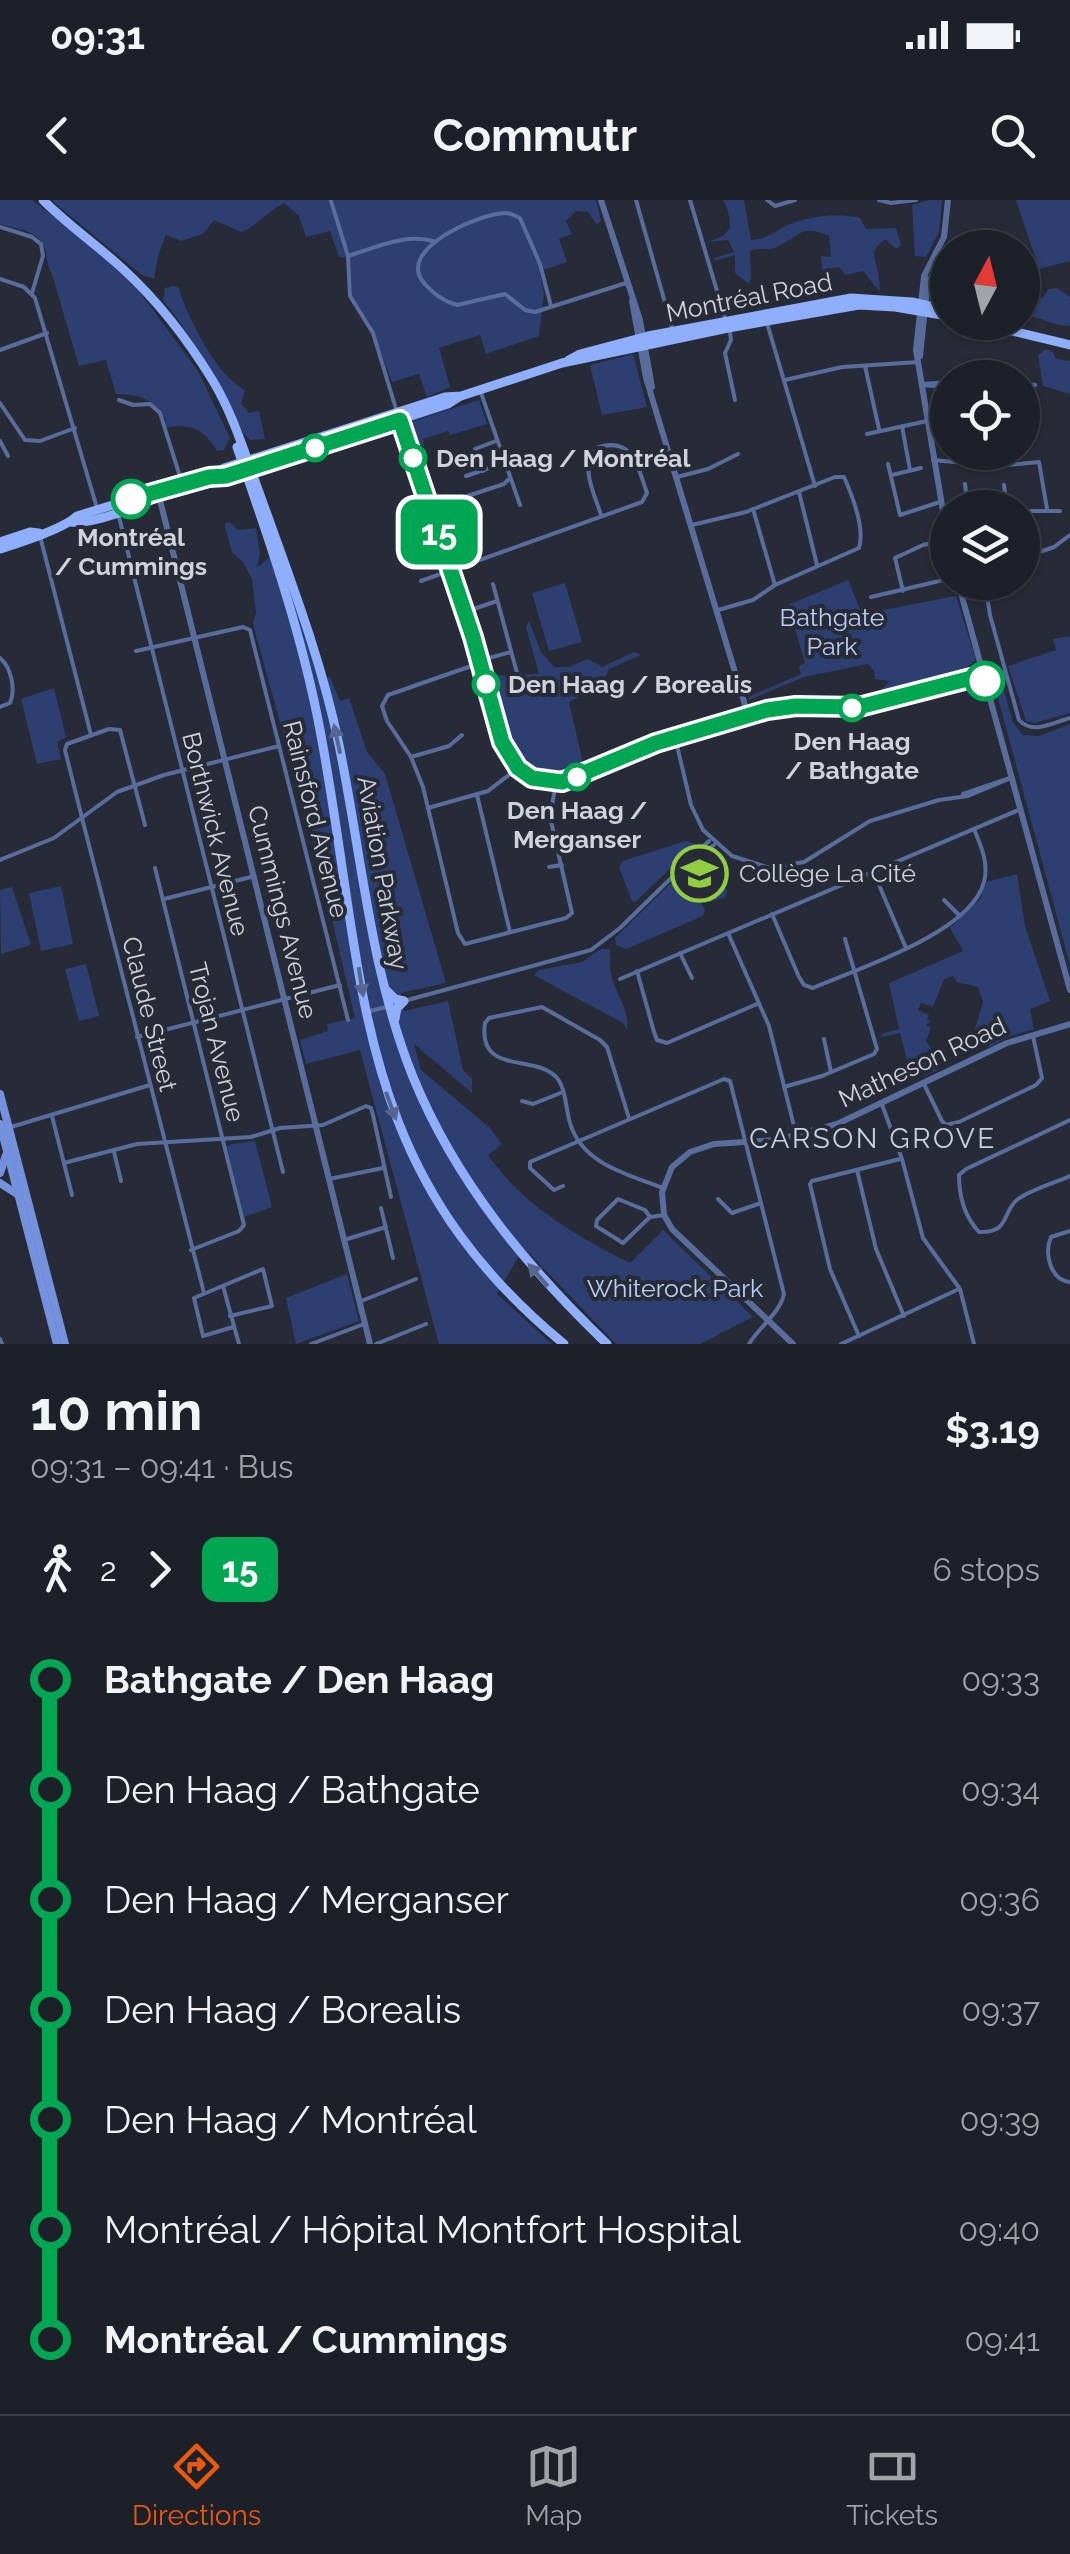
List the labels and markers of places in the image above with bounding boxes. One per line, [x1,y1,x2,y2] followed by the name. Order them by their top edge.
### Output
[302,435,328,461] unlabelled marker
[436,443,690,473] place label: Den Haag / Montréal
[400,445,426,471] marker: Den Haag / Montréal
[112,480,150,518] marker: Montréal / Cummings
[55,522,207,581] place label: Montréal / Cummings
[966,662,1004,700] unlabelled marker
[508,669,752,699] place label: Den Haag / Borealis
[473,671,499,697] marker: Den Haag / Borealis
[839,695,865,721] marker: Den Haag / Bathgate
[785,726,919,785] place label: Den Haag / Bathgate
[564,764,590,790] marker: Den Haag / Merganser
[507,795,647,854] place label: Den Haag / Merganser
[670,843,730,903] school or university icon: Collège La Cité
[739,858,916,888] place label: Collège La Cité

